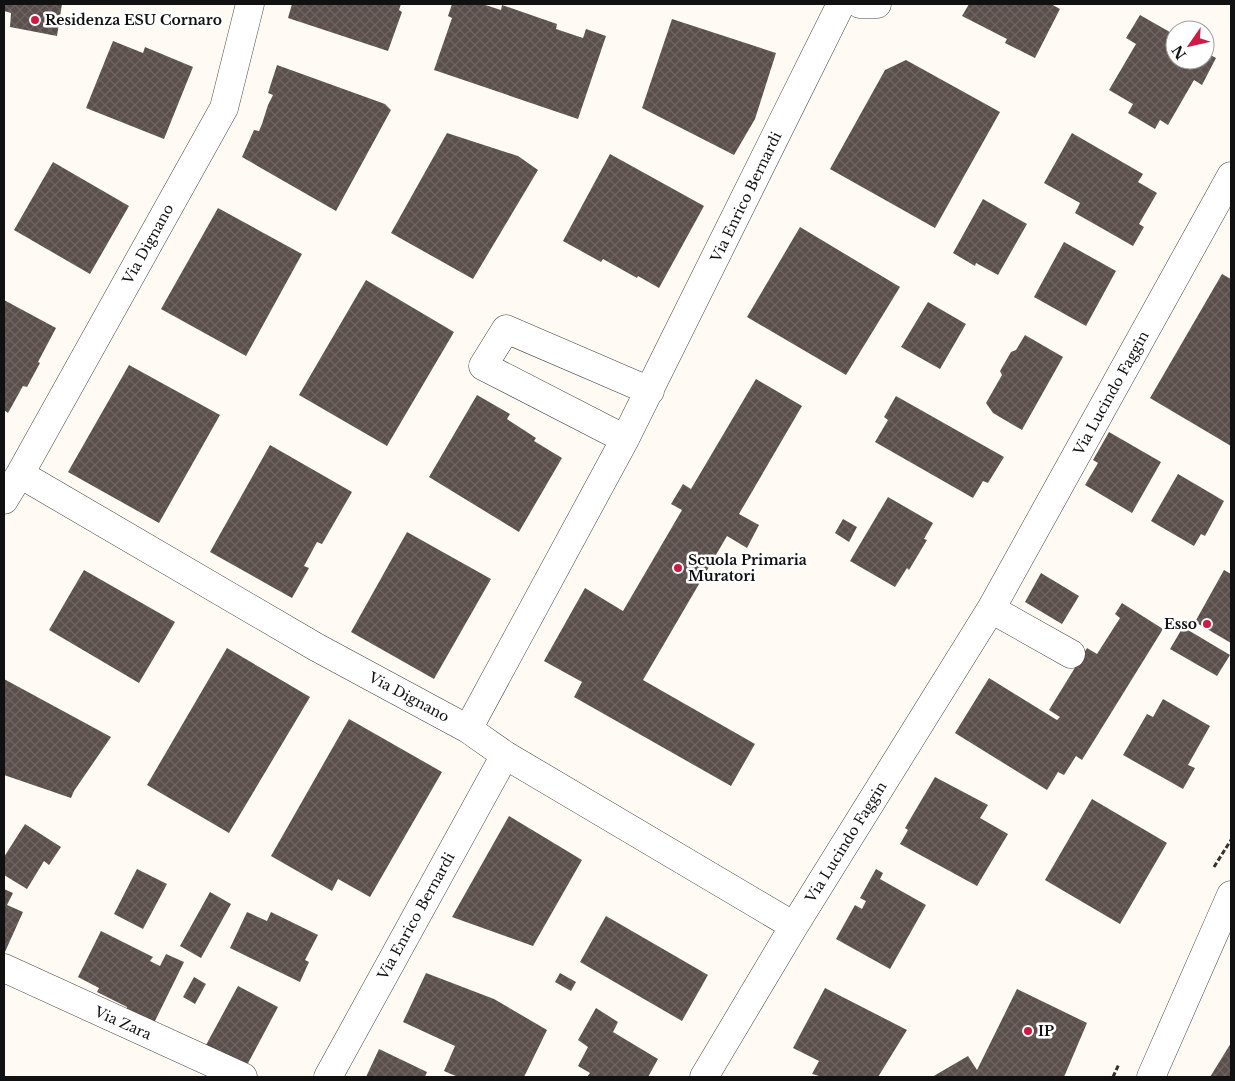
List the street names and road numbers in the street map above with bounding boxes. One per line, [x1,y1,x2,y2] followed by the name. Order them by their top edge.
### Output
[706,129,785,266] street label: Via Enrico Bernardi
[118,201,177,288] street label: Via Dignano
[1069,327,1153,459] street label: Via Lucindo Faggin
[365,668,453,726] street label: Via Dignano
[801,778,891,907] street label: Via Lucindo Faggin
[373,849,459,984] street label: Via Enrico Bernardi
[91,1002,154,1044] street label: Via Zara

